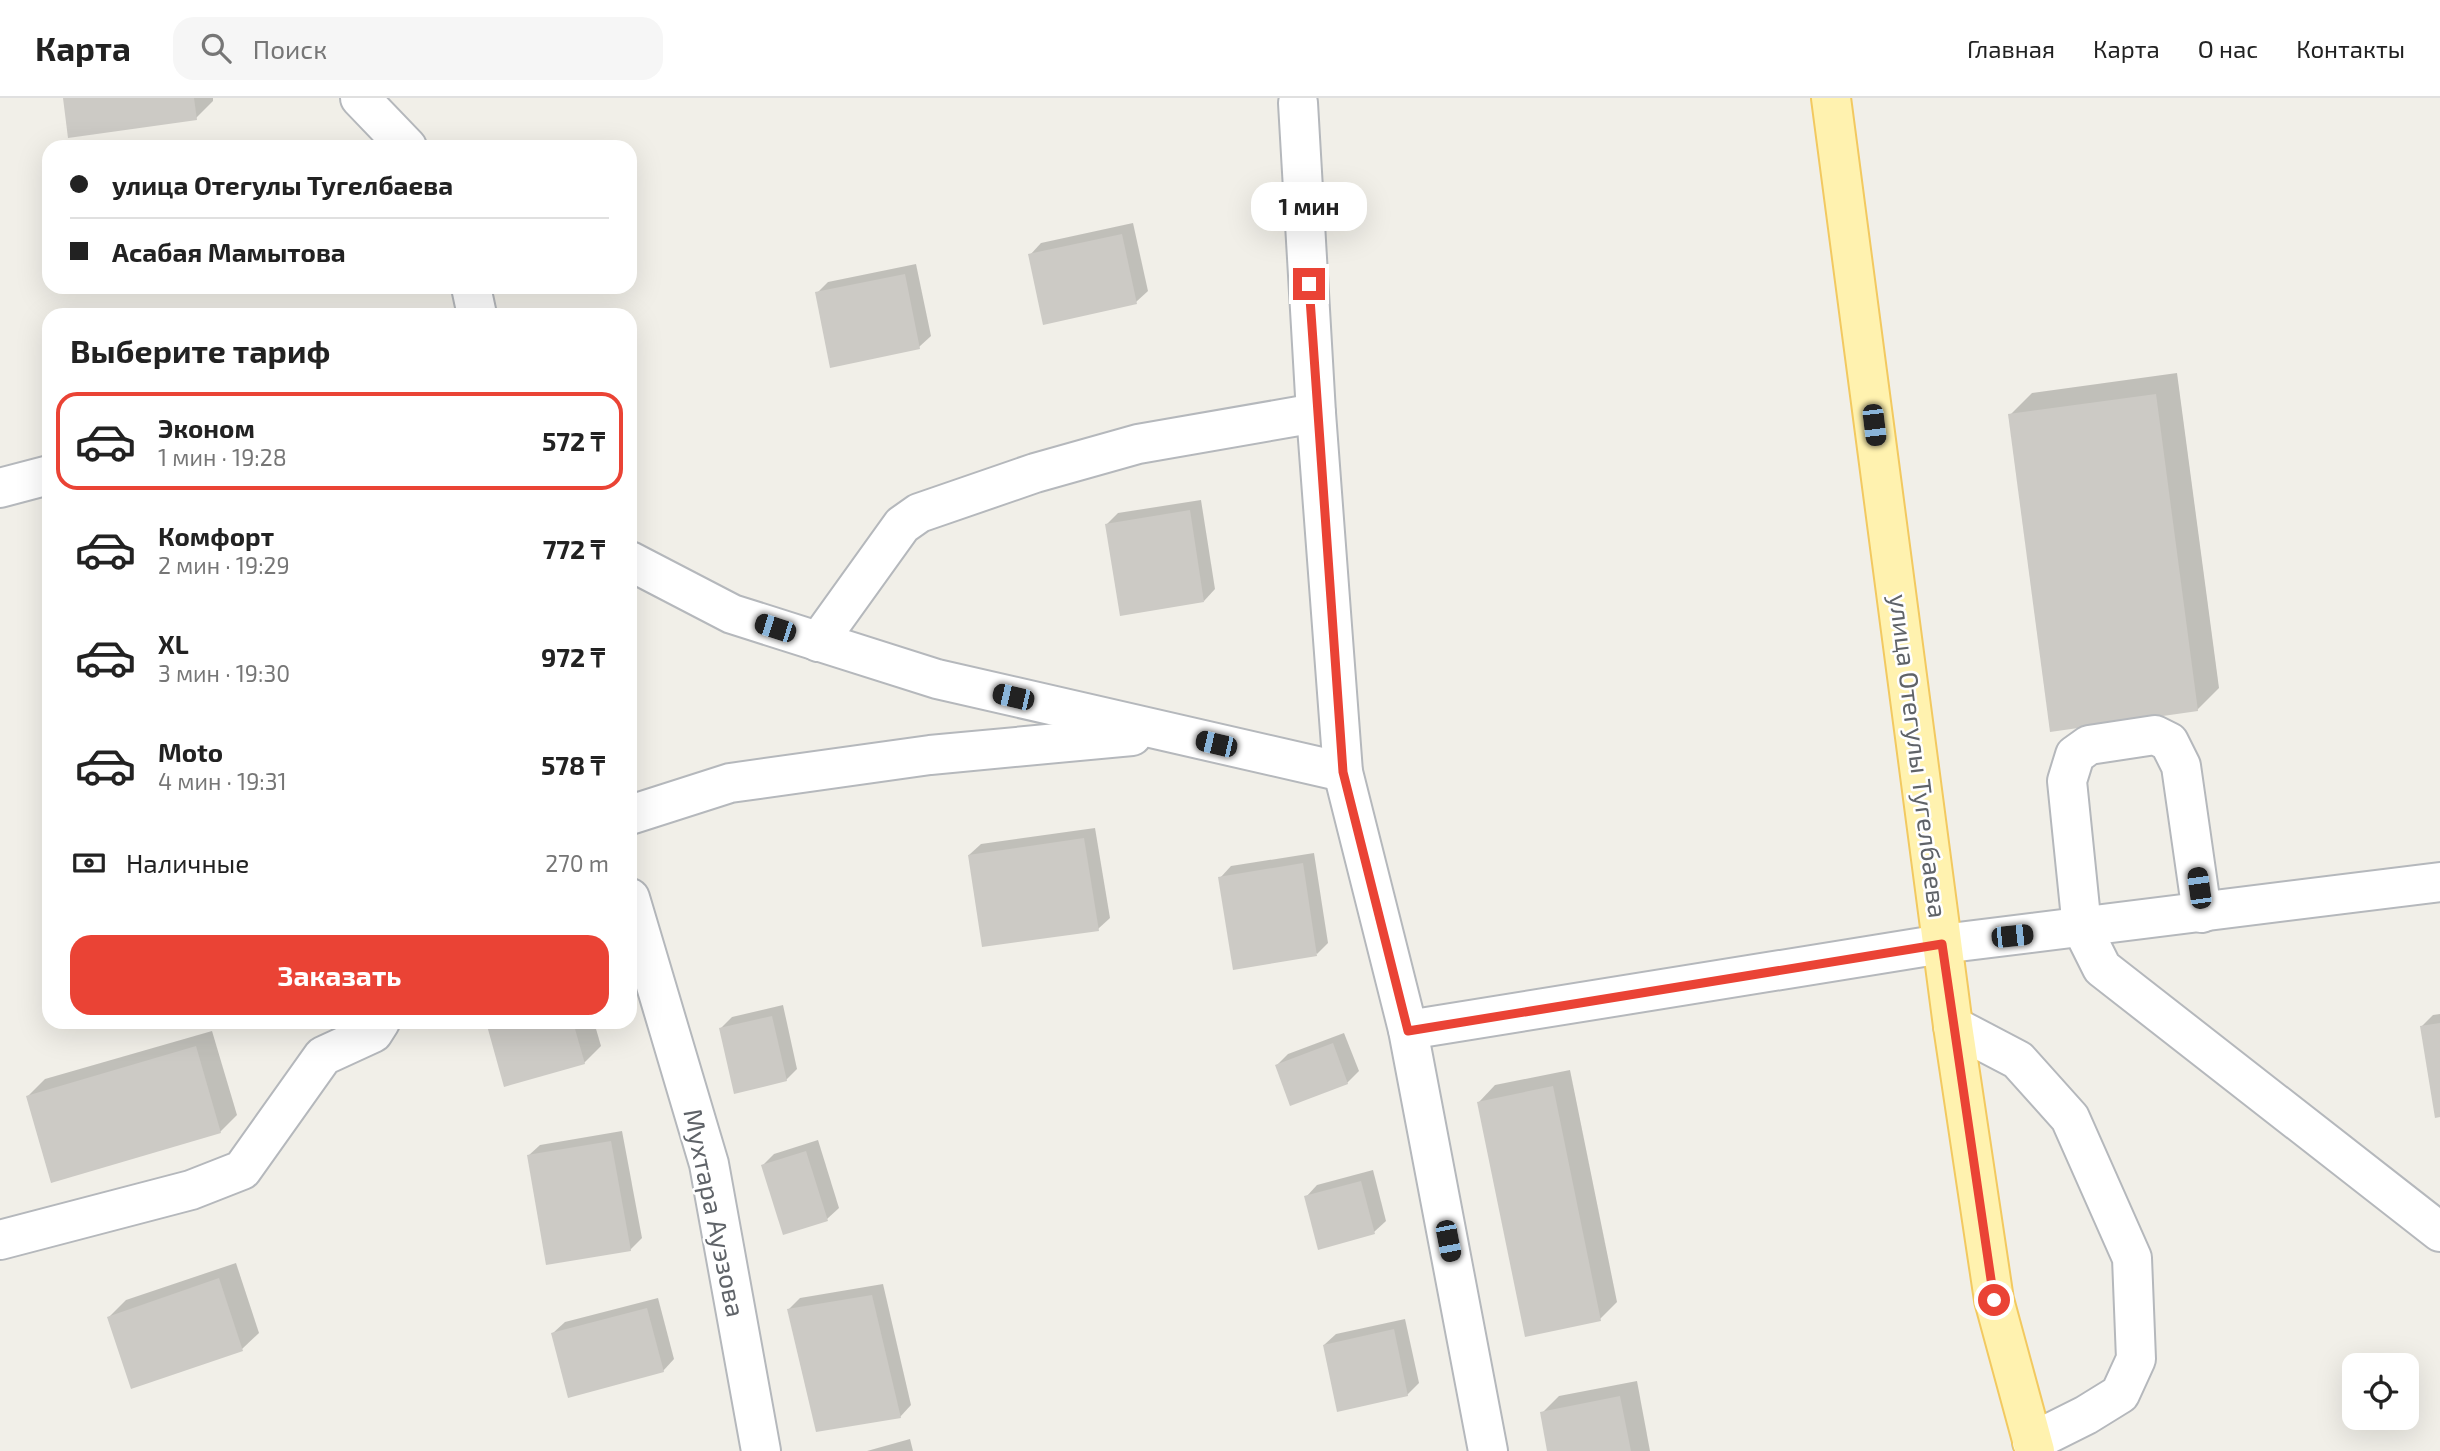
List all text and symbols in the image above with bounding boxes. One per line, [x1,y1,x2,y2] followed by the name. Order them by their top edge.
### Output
[173,17,663,80] search box
[35,28,131,68] text: Карта
[197,29,235,67] icon: search
[253,33,327,64] text: Поиск
[1967,34,2055,63] text: Главная
[2093,34,2160,63] text: Карта
[2198,34,2258,63] text: О нас
[2296,34,2405,63] text: Контакты
[112,169,453,200] text: улица Отегулы Тугелбаева
[1251,183,1367,232] callout: 1 мин
[1279,192,1339,220] text: 1 мин
[112,236,346,267] text: Асабая Мамытова
[1293,268,1325,300] route end
[70,331,330,369] text: Выберите тариф
[1862,403,1887,447] car
[74,410,137,473] icon: car
[158,412,255,443] text: Эконом
[542,425,605,456] text: 572 ₸
[158,443,287,471] text: 1 мин · 19:28
[74,518,137,581] icon: car
[158,520,274,551] text: Комфорт
[543,533,605,564] text: 772 ₸
[158,551,290,579] text: 2 мин · 19:29
[1883,592,1955,920] street label: улица Отегулы Тугелбаева
[752,612,799,644] car
[74,626,137,689] icon: car
[158,628,189,659] text: XL
[541,641,605,672] text: 972 ₸
[158,659,290,687] text: 3 мин · 19:30
[991,682,1036,712] car
[1194,729,1239,759] car
[74,734,137,797] icon: car
[158,736,223,767] text: Moto
[541,749,605,780] text: 578 ₸
[158,767,287,795] text: 4 мин · 19:31
[70,844,108,882] icon: cash
[126,847,249,878] text: Наличные
[545,849,609,877] text: 270 m
[2186,866,2213,910] car
[1991,923,2034,949] car
[70,935,609,1015] button: Заказать
[677,1106,753,1320] street label: Мухтара Ауэзова
[1434,1218,1463,1264] car
[1978,1284,2010,1316] route start
[2342,1353,2419,1430] map controls
[2342,1353,2419,1430] button: locate

